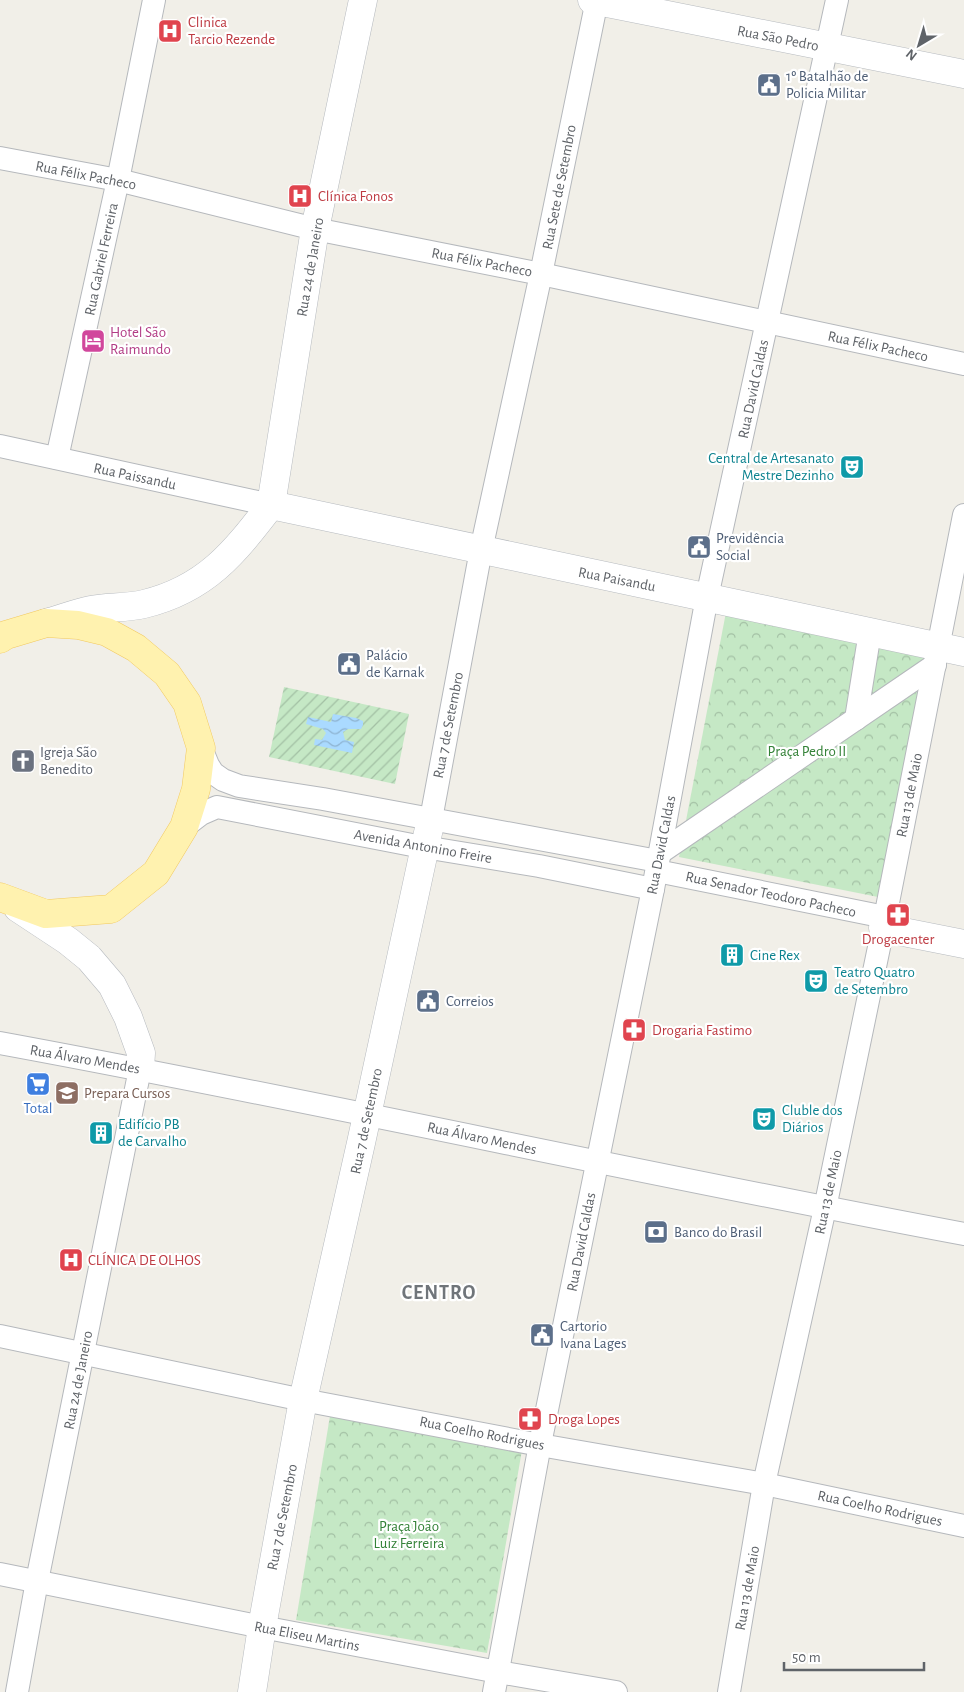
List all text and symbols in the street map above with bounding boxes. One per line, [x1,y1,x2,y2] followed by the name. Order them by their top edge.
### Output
[188,15,275,47] place label: Clinica Tarcio Rezende
[157,18,183,44] hospital icon: Clinica Tarcio Rezende
[894,20,944,70] north arrow
[736,23,820,54] street label: Rua São Pedro
[903,46,920,63] text: N
[786,69,868,101] place label: 1º Batalhão de Policia Militar
[756,72,782,98] public building icon: 1º Batalhão de Policia Militar
[540,123,579,251] street label: Rua Sete de Setembro
[34,158,138,193] street label: Rua Félix Pacheco
[287,183,313,209] hospital icon: Clínica Fonos
[318,189,393,204] place label: Clínica Fonos
[82,201,121,317] street label: Rua Gabriel Ferreira
[294,216,327,318] street label: Rua 24 de Janeiro
[430,245,534,280] street label: Rua Félix Pacheco
[110,325,171,357] place label: Hotel São Raimundo
[80,328,106,354] hotel icon: Hotel São Raimundo
[826,329,929,364] street label: Rua Félix Pacheco
[736,338,771,440] street label: Rua David Caldas
[708,451,834,483] place label: Central de Artesanato Mestre Dezinho
[839,454,865,480] theatre icon: Central de Artesanato Mestre Dezinho
[92,460,178,493] street label: Rua Paissandu
[716,531,784,563] place label: Previdência Social
[686,534,712,560] public building icon: Previdência Social
[577,565,657,594] street label: Rua Paisandu
[366,648,425,680] place label: Palácio de Karnak
[336,651,362,677] public building icon: Palácio de Karnak
[431,671,466,779] street label: Rua 7 de Setembro
[768,744,846,759] park label: Praça Pedro II
[40,745,97,777] place label: Igreja São Benedito
[10,748,36,774] church icon: Igreja São Benedito
[894,752,925,839] street label: Rua 13 de Maio
[645,794,678,896] street label: Rua David Caldas
[353,827,493,866] street label: Avenida Antonino Freire
[684,869,858,920] street label: Rua Senador Teodoro Pacheco
[885,902,911,928] pharmacy icon: Drogacenter
[862,932,934,947] place label: Drogacenter
[719,942,745,968] building icon: Cine Rex
[750,948,800,963] place label: Cine Rex
[834,965,915,997] place label: Teatro Quatro de Setembro
[803,968,829,994] theatre icon: Teatro Quatro de Setembro
[415,988,441,1014] public building icon: Correios
[446,994,494,1009] place label: Correios
[621,1017,647,1043] pharmacy icon: Drogaria Fastimo
[652,1023,752,1038] place label: Drogaria Fastimo
[29,1040,141,1077] street label: Rua Álvaro Mendes
[348,1067,385,1175] street label: Rua 7 de Setembro
[25,1071,51,1097] supermarket icon: Total
[54,1080,80,1106] school or university icon: Prepara Cursos
[84,1086,170,1101] place label: Prepara Cursos
[23,1101,53,1116] place label: Total
[782,1103,843,1135] place label: Cluble dos Diários
[751,1106,777,1132] theatre icon: Cluble dos Diários
[118,1117,187,1149] place label: Edifício PB de Carvalho
[426,1118,538,1157] street label: Rua Álvaro Mendes
[88,1120,114,1146] building icon: Edifício PB de Carvalho
[812,1149,845,1236] street label: Rua 13 de Maio
[565,1191,598,1293] street label: Rua David Caldas
[643,1219,669,1245] bank icon: Banco do Brasil
[674,1225,762,1240] place label: Banco do Brasil
[58,1247,84,1273] hospital icon: CLÍNICA DE OLHOS
[88,1251,201,1268] place label: CLÍNICA DE OLHOS
[402,1283,476,1303] district label: CENTRO
[560,1319,627,1351] place label: Cartorio Ivana Lages
[529,1322,555,1348] public building icon: Cartorio Ivana Lages
[62,1329,95,1431] street label: Rua 24 de Janeiro
[517,1406,543,1432] pharmacy icon: Droga Lopes
[548,1412,620,1427] place label: Droga Lopes
[418,1414,546,1453] street label: Rua Coelho Rodrigues
[265,1463,300,1571] street label: Rua 7 de Setembro
[816,1488,944,1529] street label: Rua Coelho Rodrigues
[374,1519,445,1551] park label: Praça João Luiz Ferreira
[733,1545,762,1632] street label: Rua 13 de Maio
[253,1619,361,1654] street label: Rua Eliseu Martins
[784,1640,924,1672] scale bar
[792,1650,821,1665] text: 50 m

